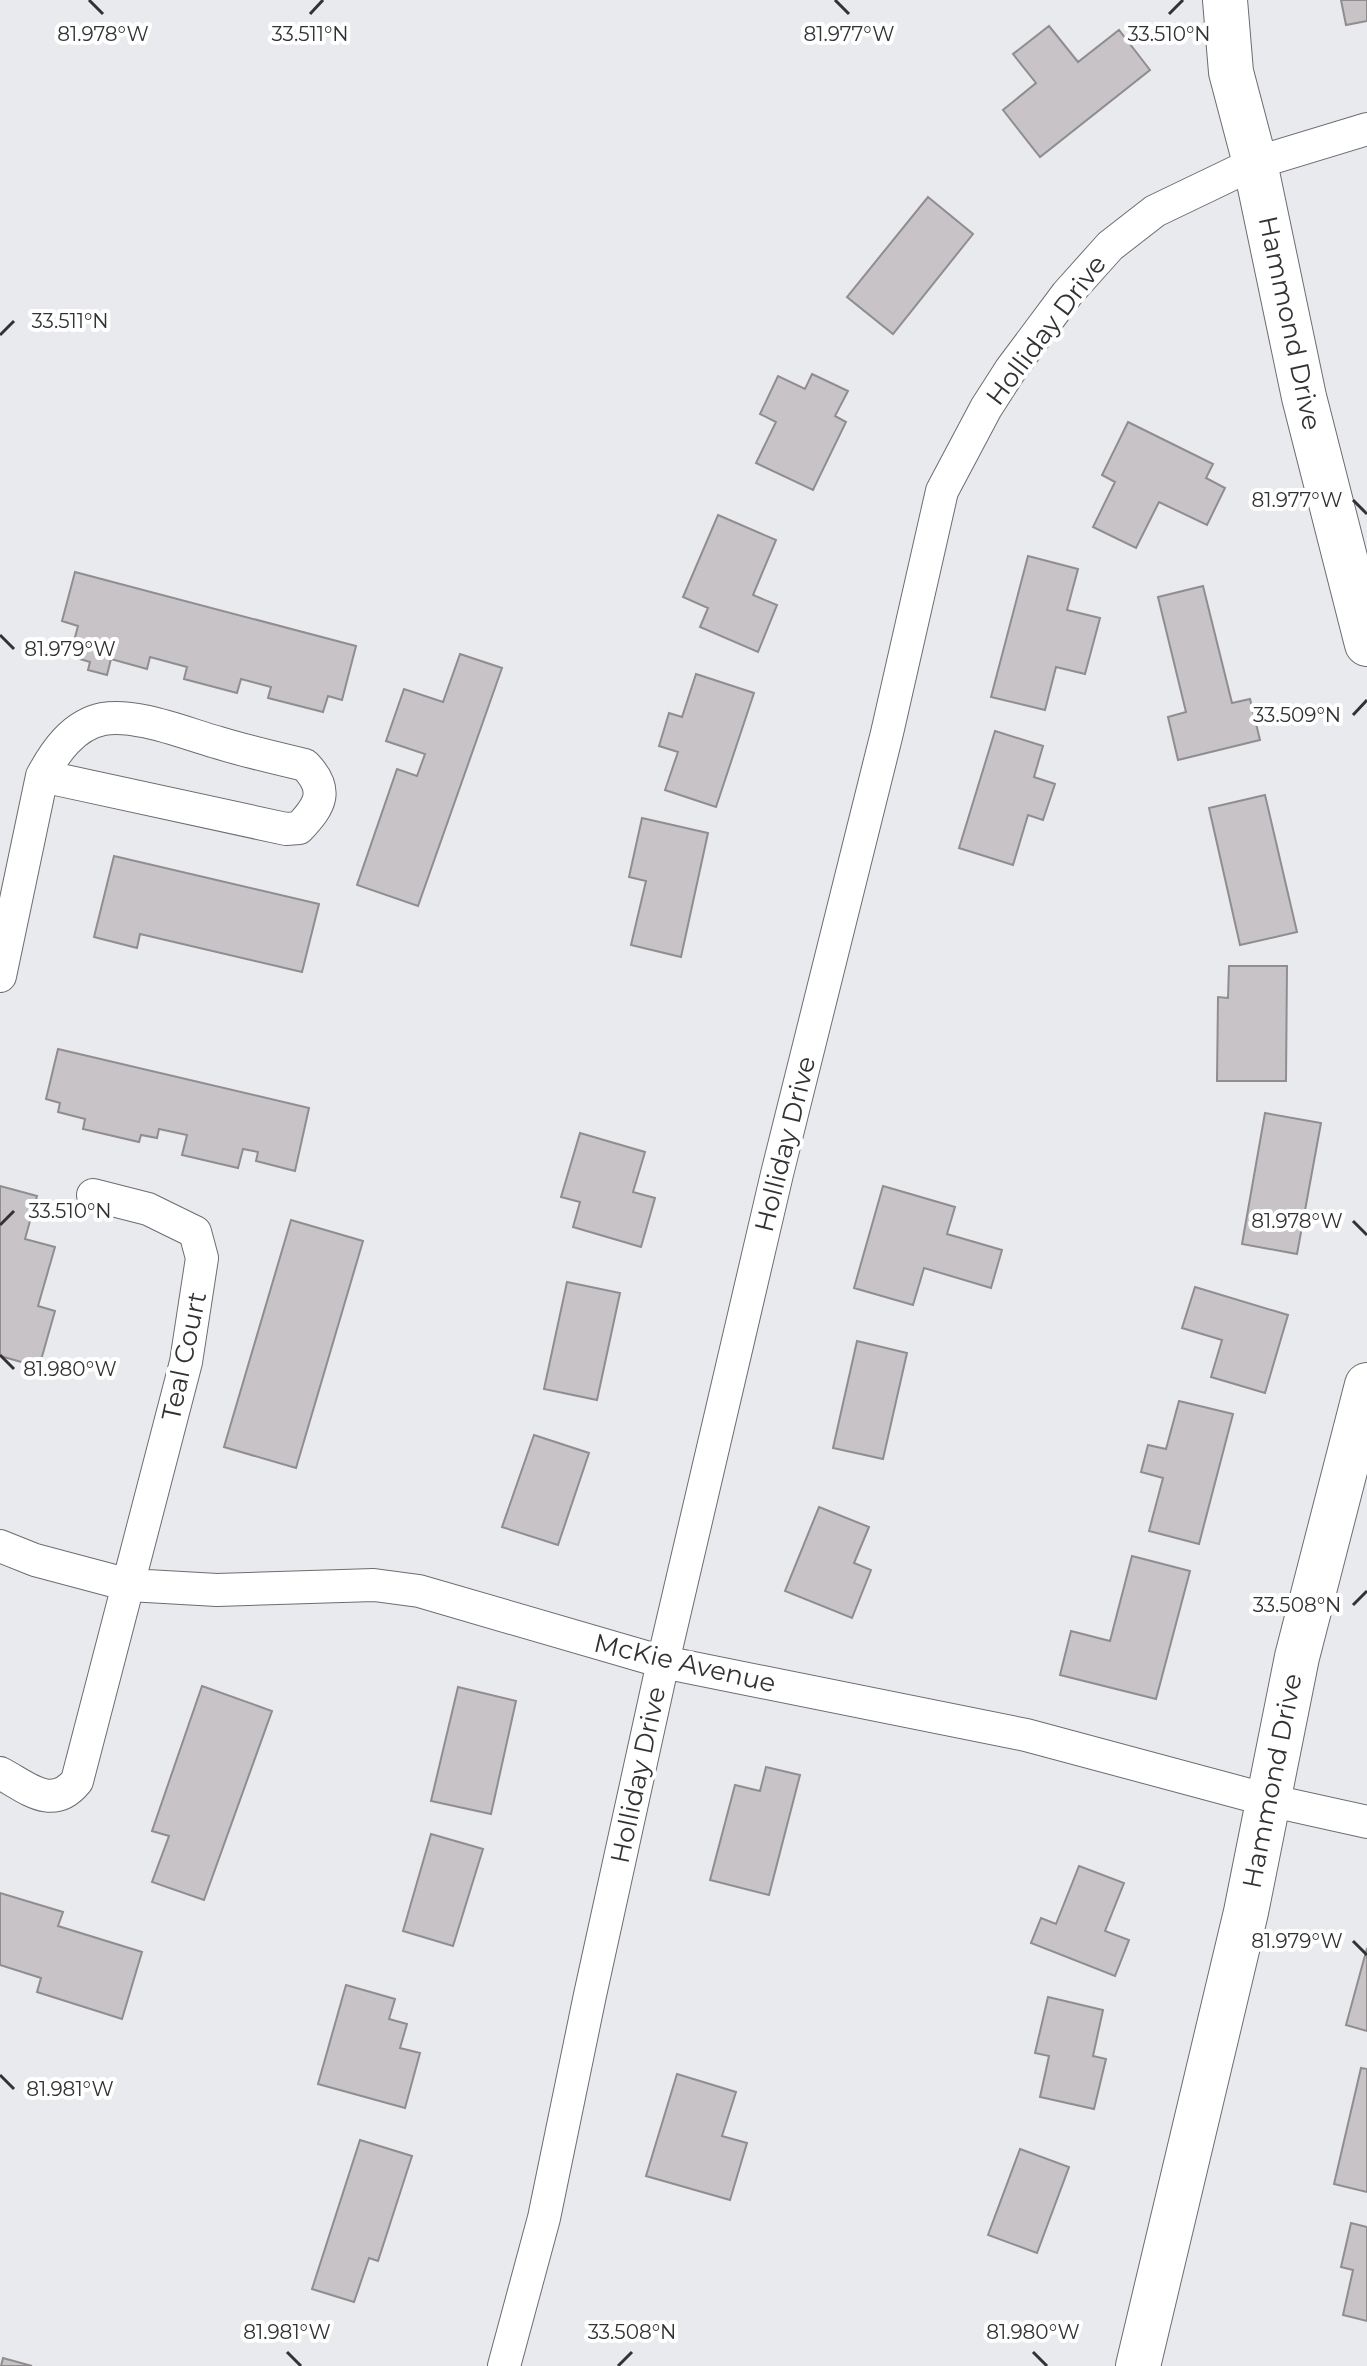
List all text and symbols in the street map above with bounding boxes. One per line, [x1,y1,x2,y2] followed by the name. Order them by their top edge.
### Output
[57,22,149,46] text: 81.978°W
[271,22,349,46] text: 33.511°N
[803,22,895,46] text: 81.977°W
[1127,22,1211,46] text: 33.510°N
[1252,213,1328,433] street label: Hammond Drive
[979,249,1113,411] street label: Holliday Drive
[31,309,109,333] text: 33.511°N
[1251,488,1343,512] text: 81.977°W
[24,637,116,661] text: 81.979°W
[1253,703,1341,727] text: 33.509°N
[748,1053,822,1235] street label: Holliday Drive
[28,1199,112,1223] text: 33.510°N
[1251,1209,1343,1233] text: 81.978°W
[155,1289,213,1423] street label: Teal Court
[23,1357,117,1381] text: 81.980°W
[1253,1593,1341,1617] text: 33.508°N
[591,1627,779,1699] street label: McKie Avenue
[1235,1671,1309,1891] street label: Hammond Drive
[604,1684,672,1866] street label: Holliday Drive
[1251,1929,1343,1953] text: 81.979°W
[26,2077,114,2101] text: 81.981°W
[243,2320,331,2344] text: 81.981°W
[588,2320,676,2344] text: 33.508°N
[986,2320,1080,2344] text: 81.980°W

